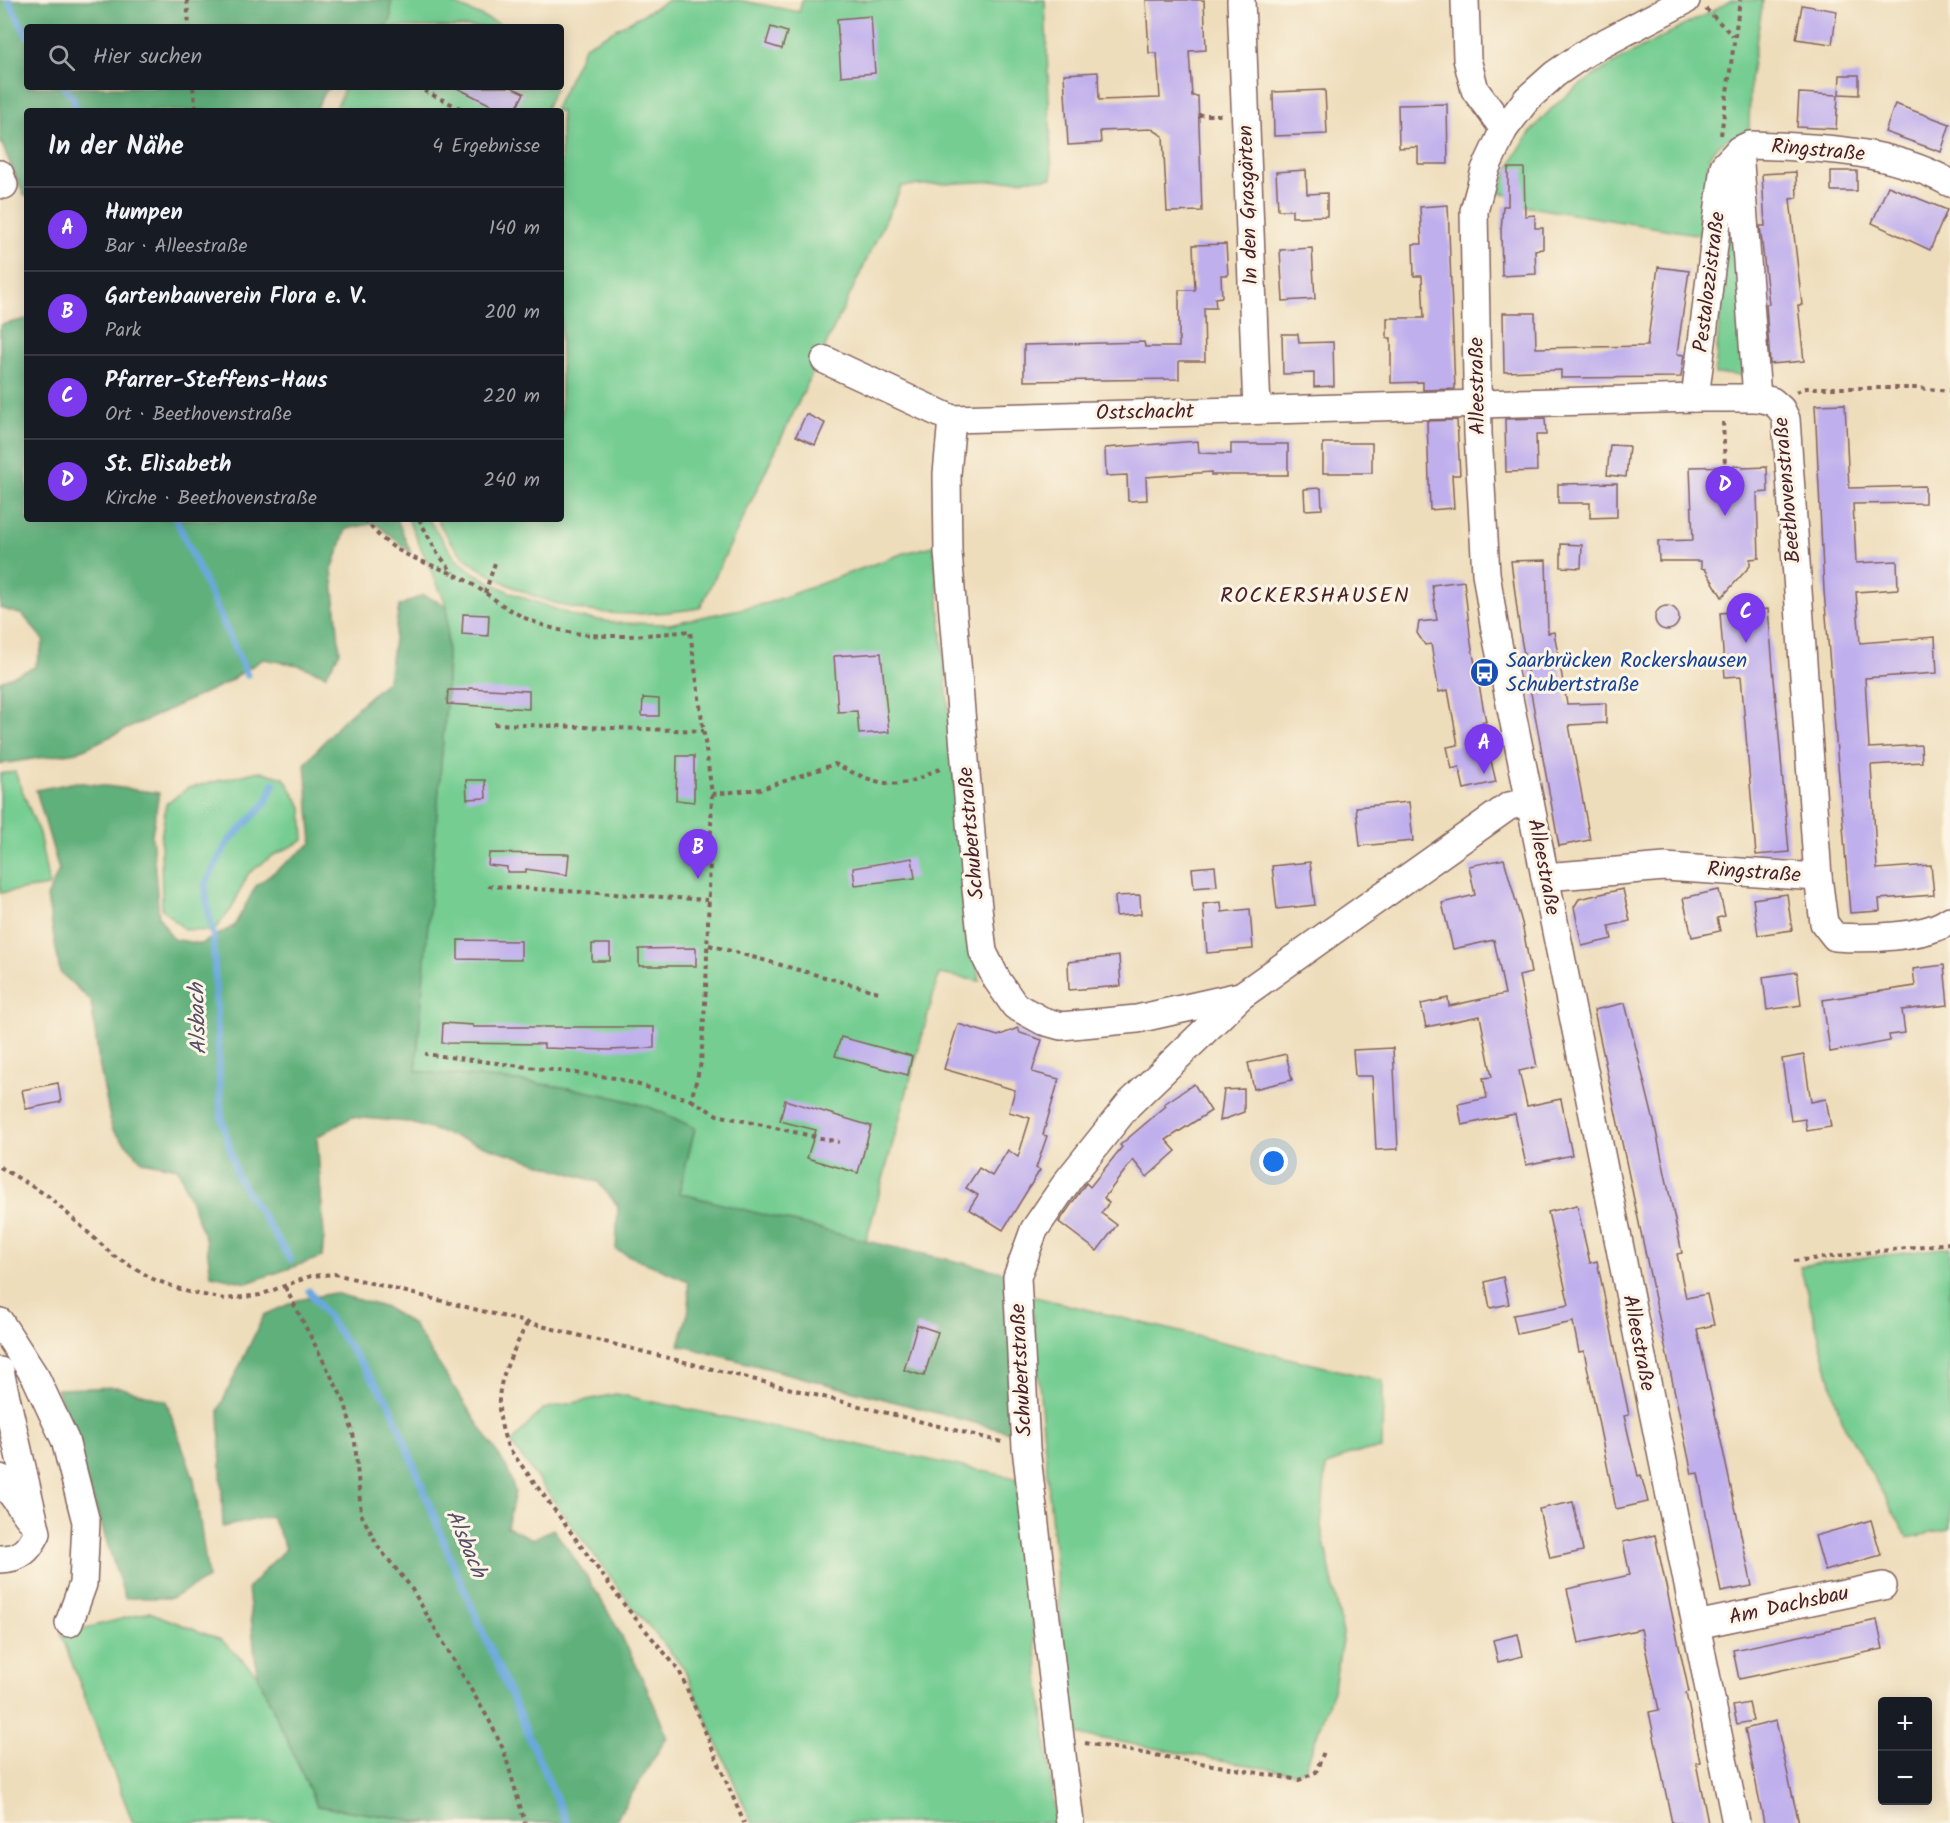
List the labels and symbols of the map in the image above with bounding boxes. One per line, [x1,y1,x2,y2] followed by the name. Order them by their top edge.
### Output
[1230,125,1268,285] street label: In den Grasgärten
[1770,130,1867,172] street label: Ringstraße
[1685,209,1735,354] street label: Pestalozzistraße
[1461,336,1495,435] street label: Alleestraße
[1096,396,1195,430] street label: Ostschacht
[1765,415,1811,564] street label: Beethovenstraße
[1706,466,1744,516] pin: D
[1220,579,1410,614] district label: ROCKERSHAUSEN
[1726,594,1766,643] pin: C
[1506,645,1747,702] place label: Saarbrücken Rockershausen Schubertstraße
[1469,657,1501,689] bus stop icon: Saarbrücken Rockershausen Schubertstraße
[1464,724,1504,774] pin: A
[950,765,994,901] street label: Schubertstraße
[1517,816,1569,919] street label: Alleestraße
[678,830,718,879] pin: B
[1706,853,1803,893] street label: Ringstraße
[180,980,218,1055] water label: Alsbach
[1259,1147,1288,1176] your location
[1612,1292,1664,1395] street label: Alleestraße
[1002,1302,1042,1437] street label: Schubertstraße
[435,1504,496,1586] water label: Alsbach
[1726,1577,1852,1635] street label: Am Dachsbau

